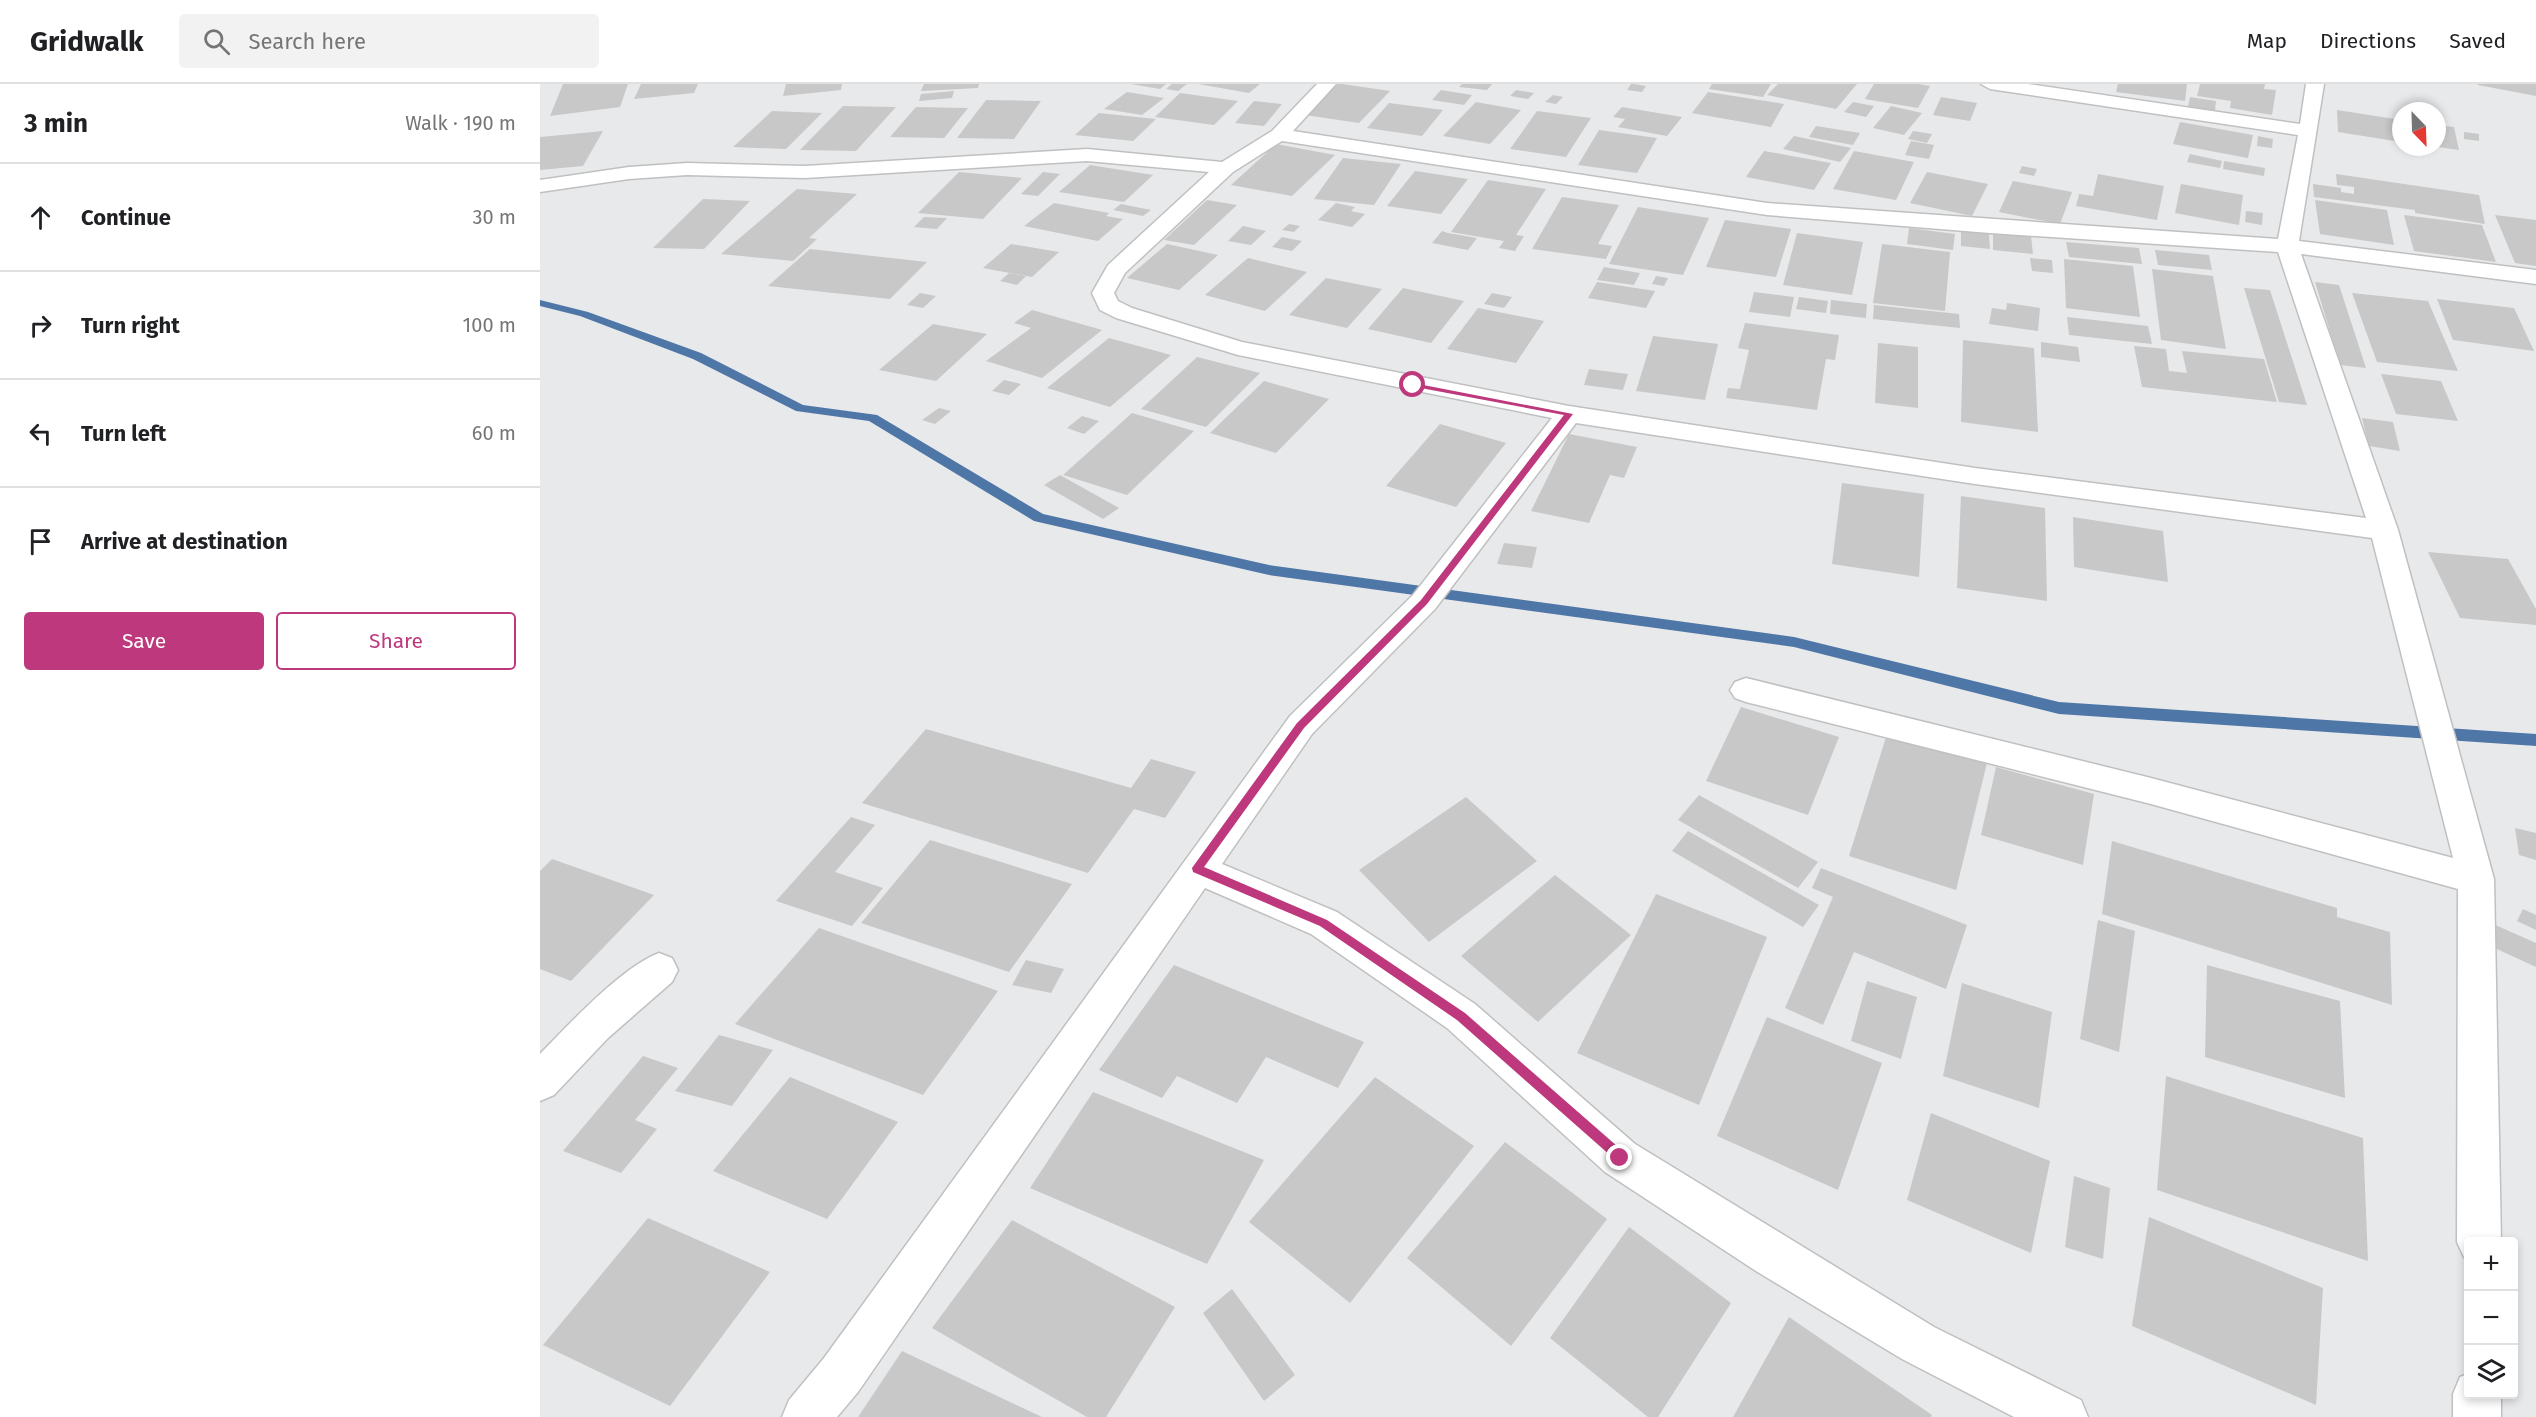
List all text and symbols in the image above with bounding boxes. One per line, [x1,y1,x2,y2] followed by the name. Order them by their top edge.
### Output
[179,14,599,68] search box
[30,25,143,58] text: Gridwalk
[200,25,233,58] icon: search
[248,28,366,55] text: Search here
[2247,28,2287,54] text: Map
[2320,28,2416,54] text: Directions
[2449,28,2506,54] text: Saved
[2392,102,2446,156] north arrow
[24,108,88,139] text: 3 min
[405,111,516,135] text: Walk · 190 m
[24,201,57,234] icon: ahead
[81,204,171,231] text: Continue
[472,205,516,229] text: 30 m
[24,309,57,342] icon: right
[81,312,180,339] text: Turn right
[463,313,516,337] text: 100 m
[1399,371,1425,397] route start
[24,417,57,450] icon: left
[81,420,166,447] text: Turn left
[472,421,516,445] text: 60 m
[24,525,57,558] icon: arrive
[81,528,288,555] text: Arrive at destination
[24,612,264,670] button: Save
[276,612,516,670] button: Share
[1606,1144,1632,1170] route end
[2464,1237,2518,1399] map controls
[2464,1237,2518,1291] button: +
[2464,1291,2518,1345] button: −
[2464,1345,2518,1399] button: layers

